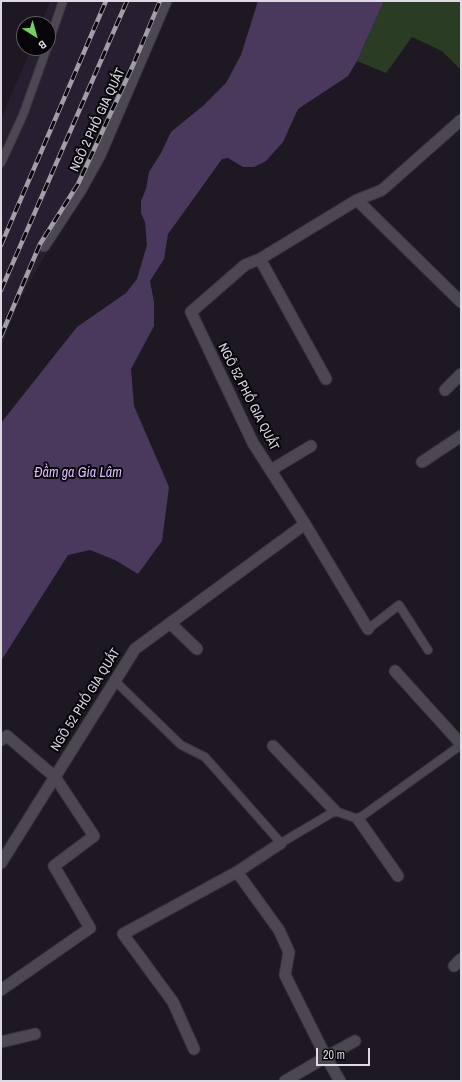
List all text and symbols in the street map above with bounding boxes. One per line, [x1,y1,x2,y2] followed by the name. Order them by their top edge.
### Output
[16,16,56,56] north arrow
[36,37,49,52] text: B
[67,66,129,174] street label: NGÕ 2 PHỐ GIA QUẤT
[214,341,282,453] street label: NGÕ 52 PHỐ GIA QUẤT
[34,465,122,481] water label: Đầm ga Gia Lâm
[48,646,124,754] street label: NGÕ 52 PHỐ GIA QUẤT
[318,1040,372,1066] scale bar
[323,1047,345,1063] text: 20 m

